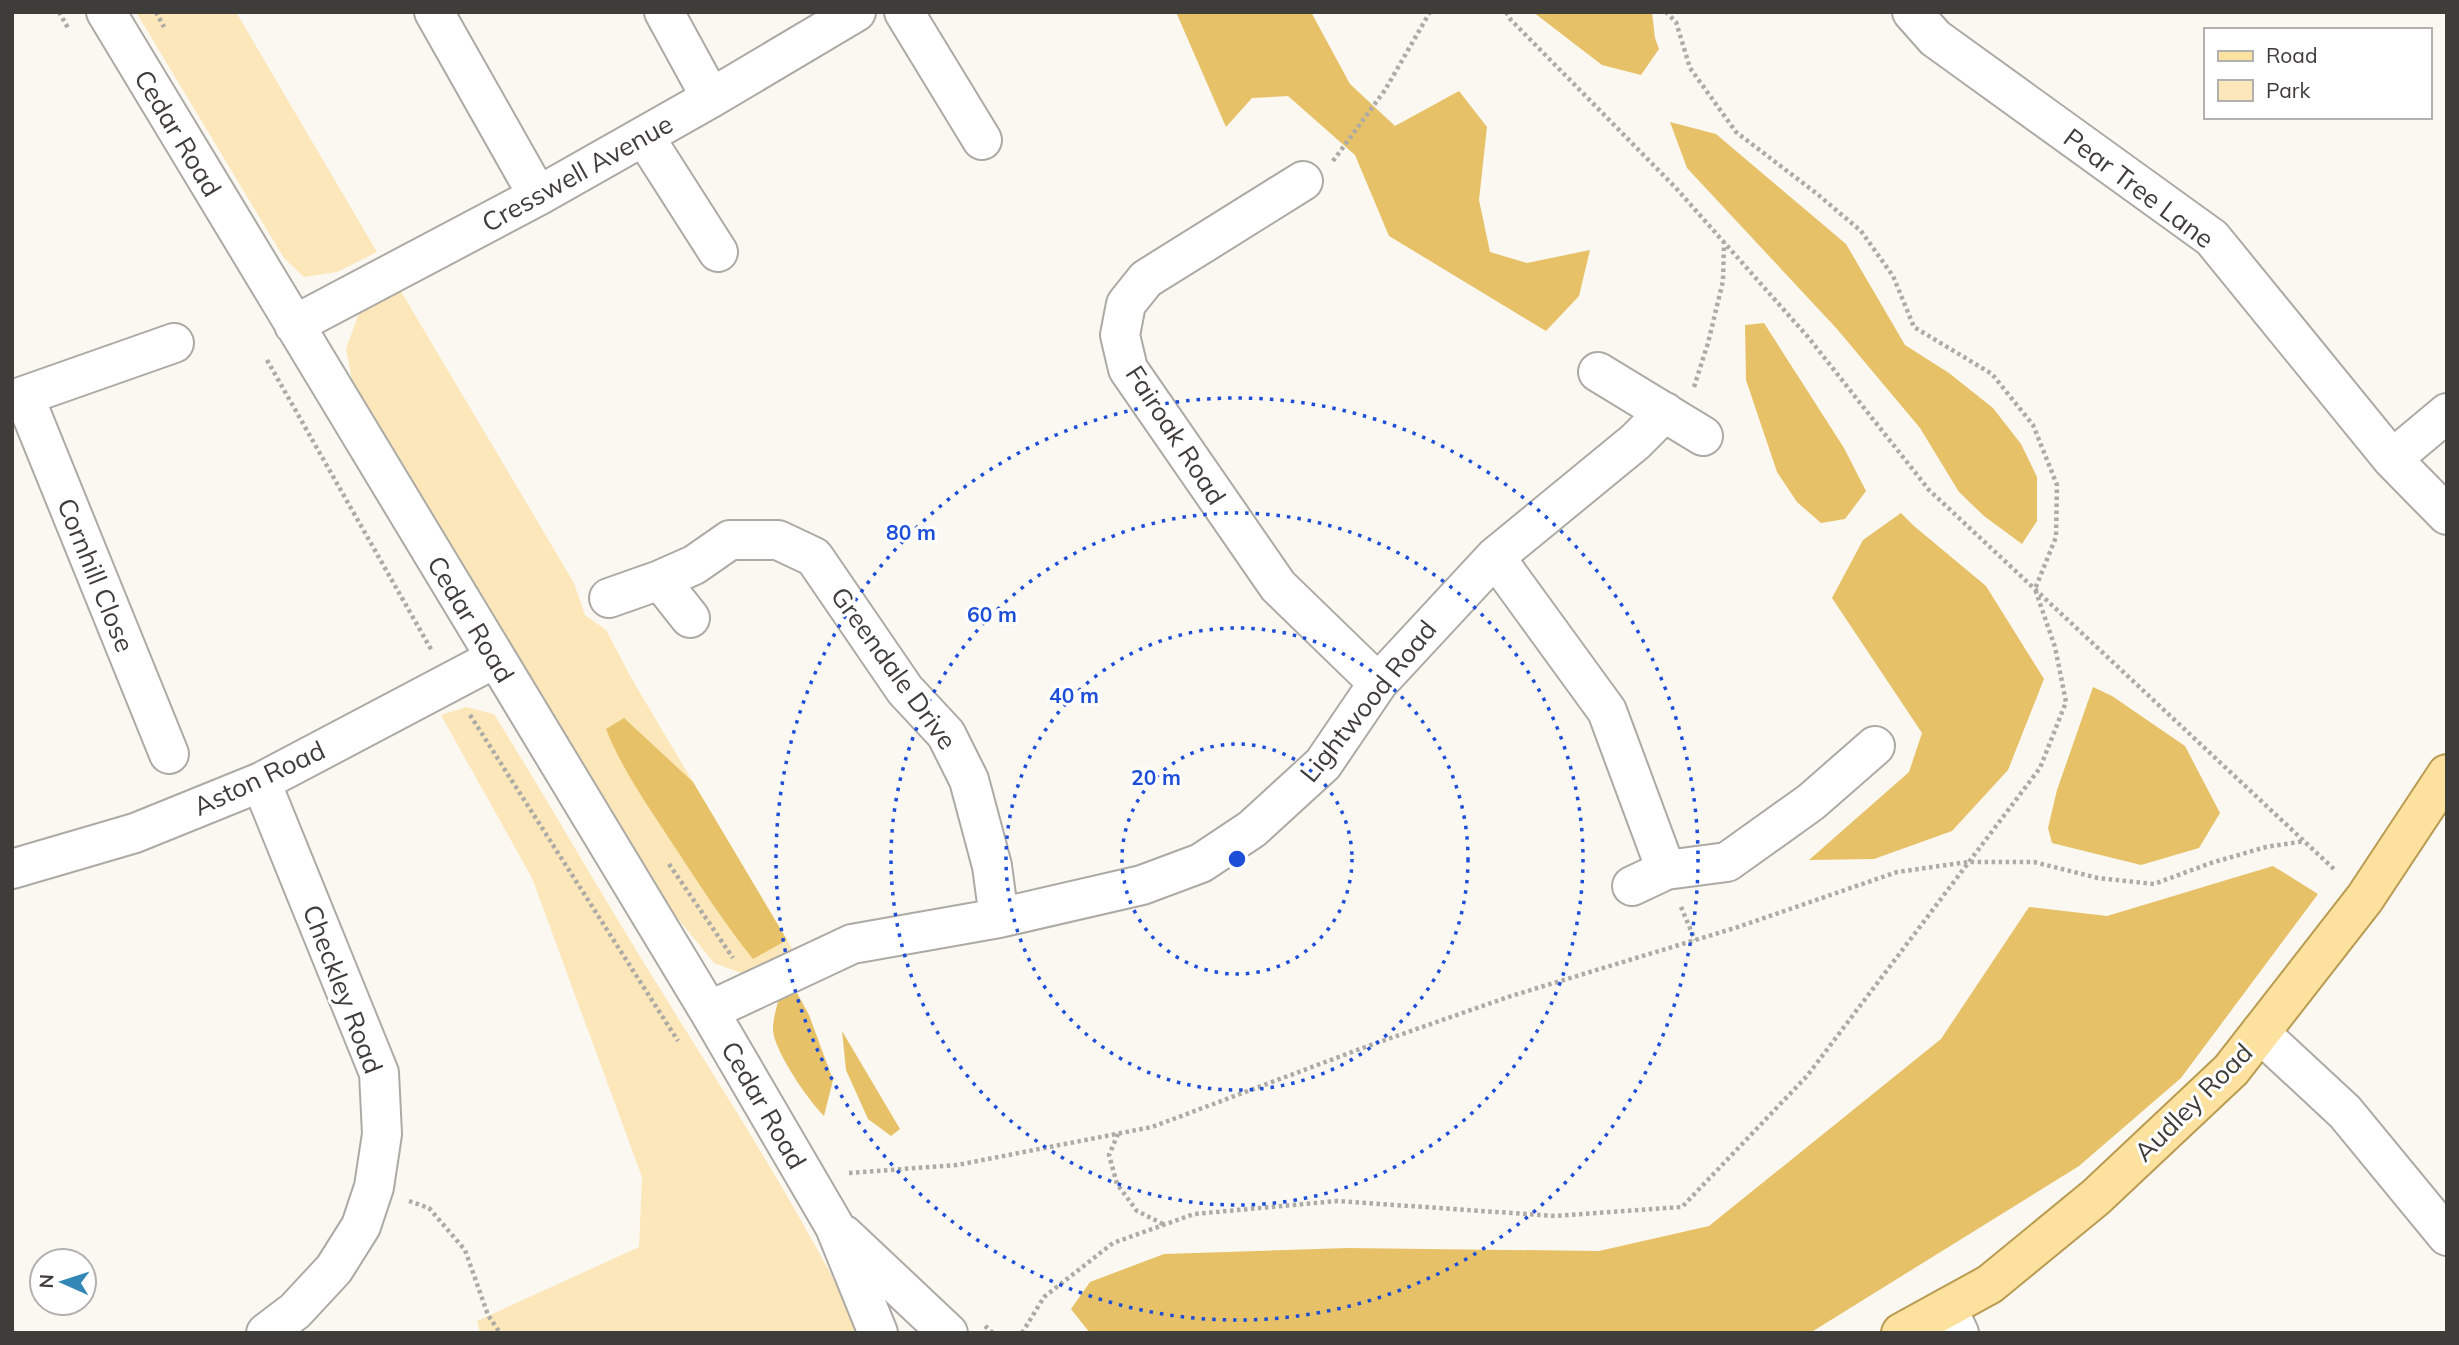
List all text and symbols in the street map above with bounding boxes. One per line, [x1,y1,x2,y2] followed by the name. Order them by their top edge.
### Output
[2204,28,2431,119] legend
[2266,42,2317,68] text: Road
[127,64,229,202] street label: Cedar Road
[2266,77,2310,103] text: Park
[476,107,678,239] street label: Cresswell Avenue
[2057,121,2221,255] street label: Pear Tree Lane
[1119,359,1233,511] street label: Fairoak Road
[50,493,142,657] street label: Cornhill Close
[886,519,936,545] text: 80 m
[420,550,522,688] street label: Cedar Road
[824,580,964,756] street label: Greendale Drive
[967,601,1017,627] text: 60 m
[1293,613,1443,789] street label: Lightwood Road
[1049,682,1099,708] text: 40 m
[188,733,330,823] street label: Aston Road
[1131,764,1181,790] text: 20 m
[1225,847,1249,871] centre of rings
[296,900,390,1078] street label: Checkley Road
[714,1035,814,1175] street label: Cedar Road
[2127,1036,2259,1168] street label: Audley Road
[28,1247,98,1317] north arrow
[34,1273,58,1289] text: N

